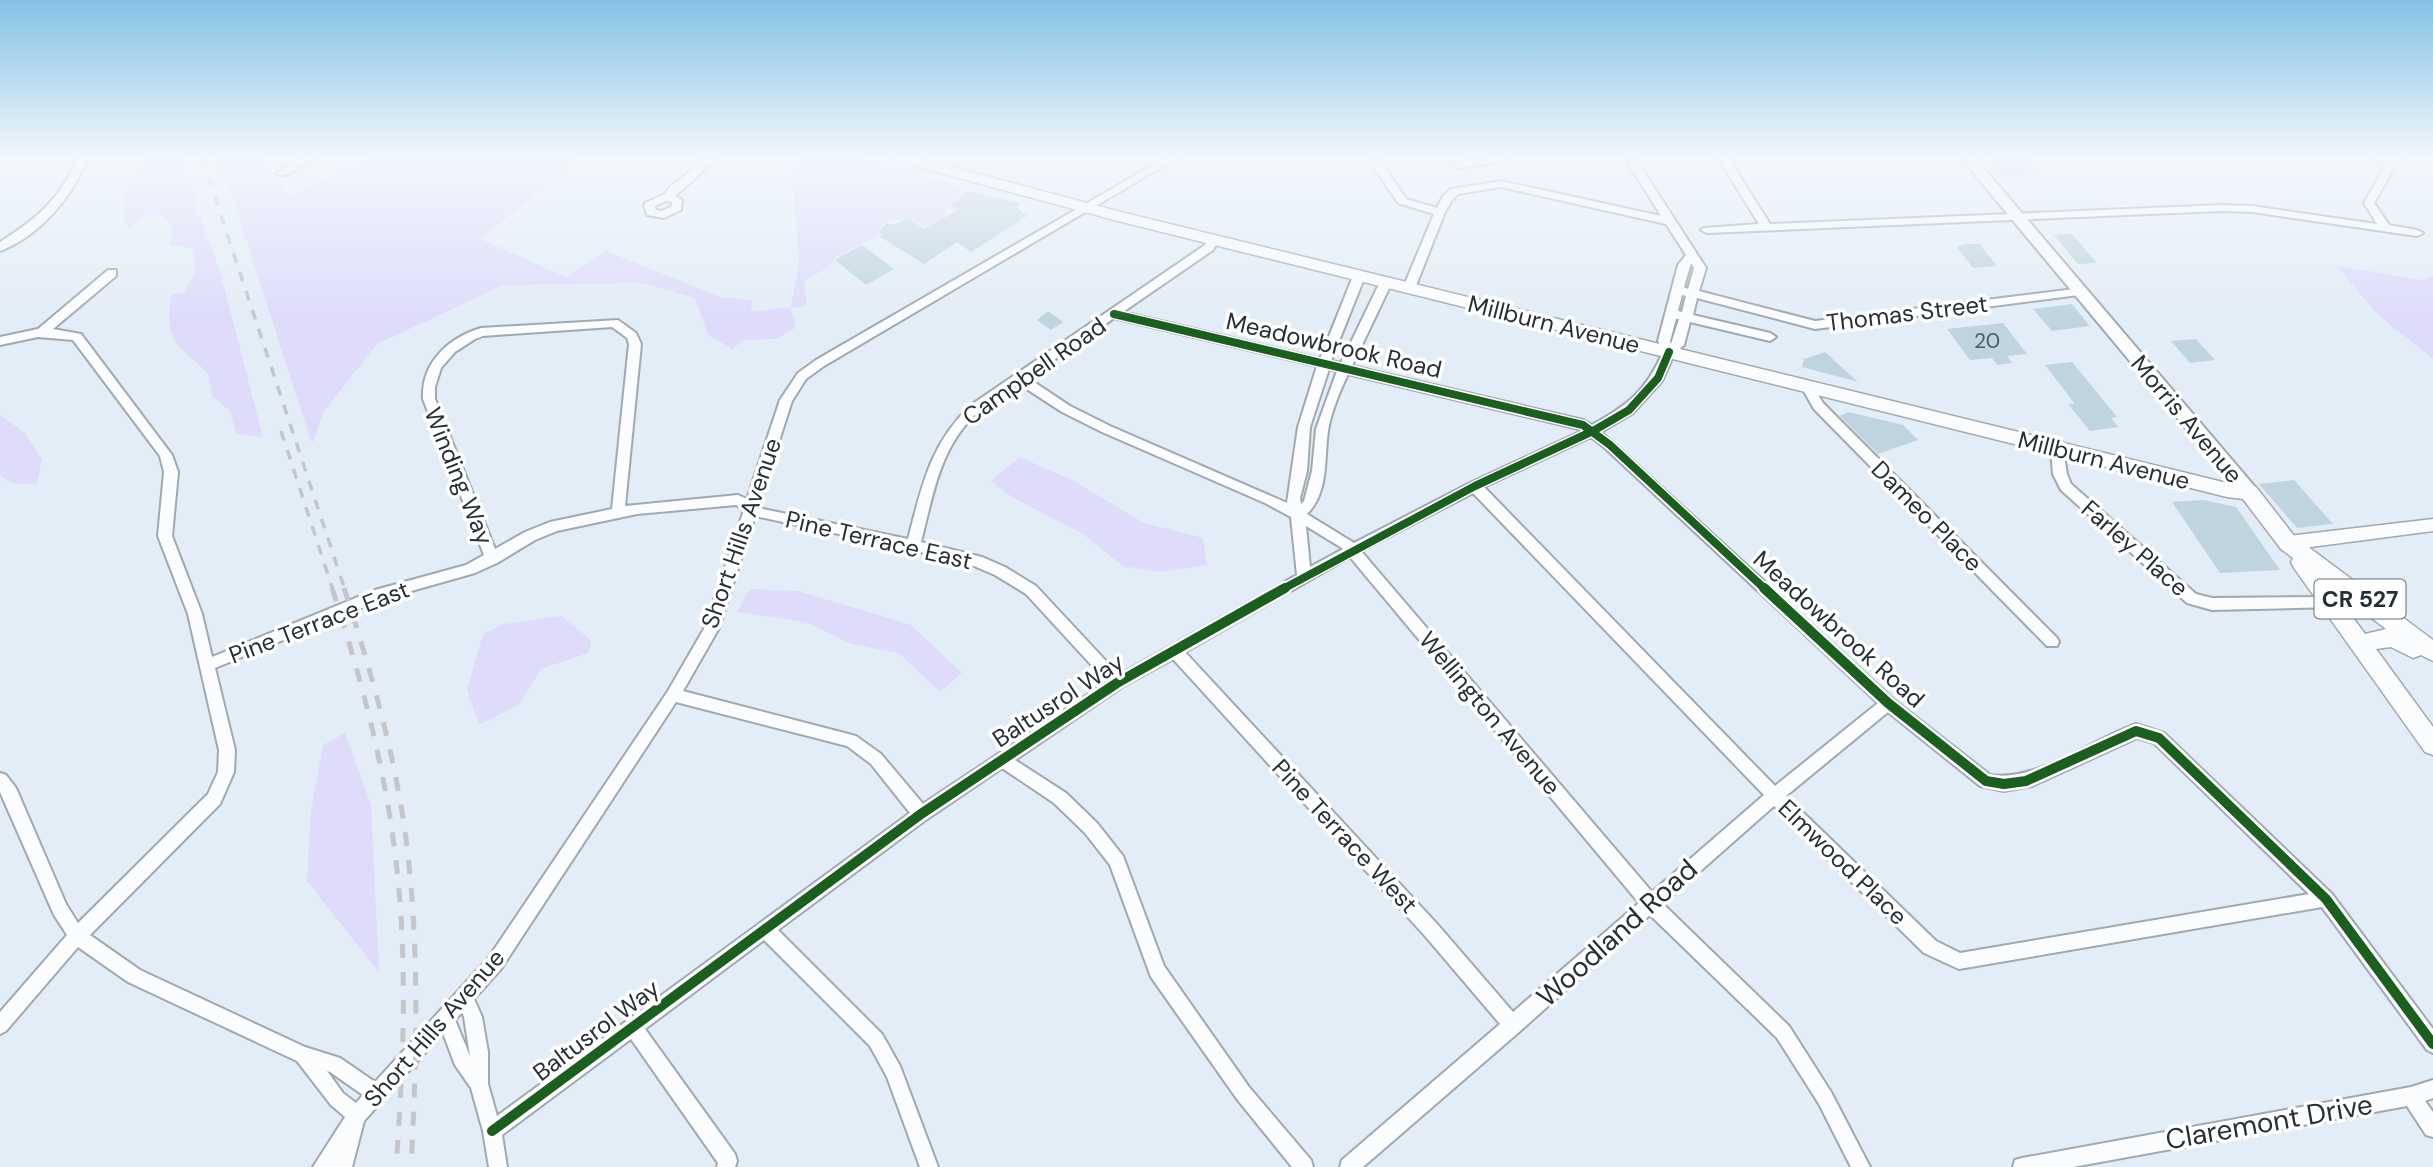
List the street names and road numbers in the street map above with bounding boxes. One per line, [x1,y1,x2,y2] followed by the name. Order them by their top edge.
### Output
[1465,288,1643,360] street label: Millburn Avenue
[1825,288,1989,338] street label: Thomas Street
[1223,305,1445,385] street label: Meadowbrook Road
[956,310,1112,432] street label: Campbell Road
[2124,349,2250,489] street label: Morris Avenue
[417,403,501,549] street label: Winding Way
[2015,424,2193,496] street label: Millburn Avenue
[694,434,788,632] street label: Short Hills Avenue
[1865,454,1989,578] street label: Dameo Place
[2075,493,2195,603] street label: Farley Place
[783,503,975,577] street label: Pine Terrace East
[1747,544,1931,714] street label: Meadowbrook Road
[225,573,413,671] street label: Pine Terrace East
[2314,580,2406,618] road number: CR 527
[1412,625,1568,801] street label: Wellington Avenue
[986,646,1130,754] street label: Baltusrol Way
[1266,752,1424,920] street label: Pine Terrace West
[1772,793,1914,931] street label: Elmwood Place
[1529,851,1705,1015] street label: Woodland Road
[357,943,511,1113] street label: Short Hills Avenue
[527,972,665,1088] street label: Baltusrol Way
[2163,1086,2375,1158] street label: Claremont Drive

